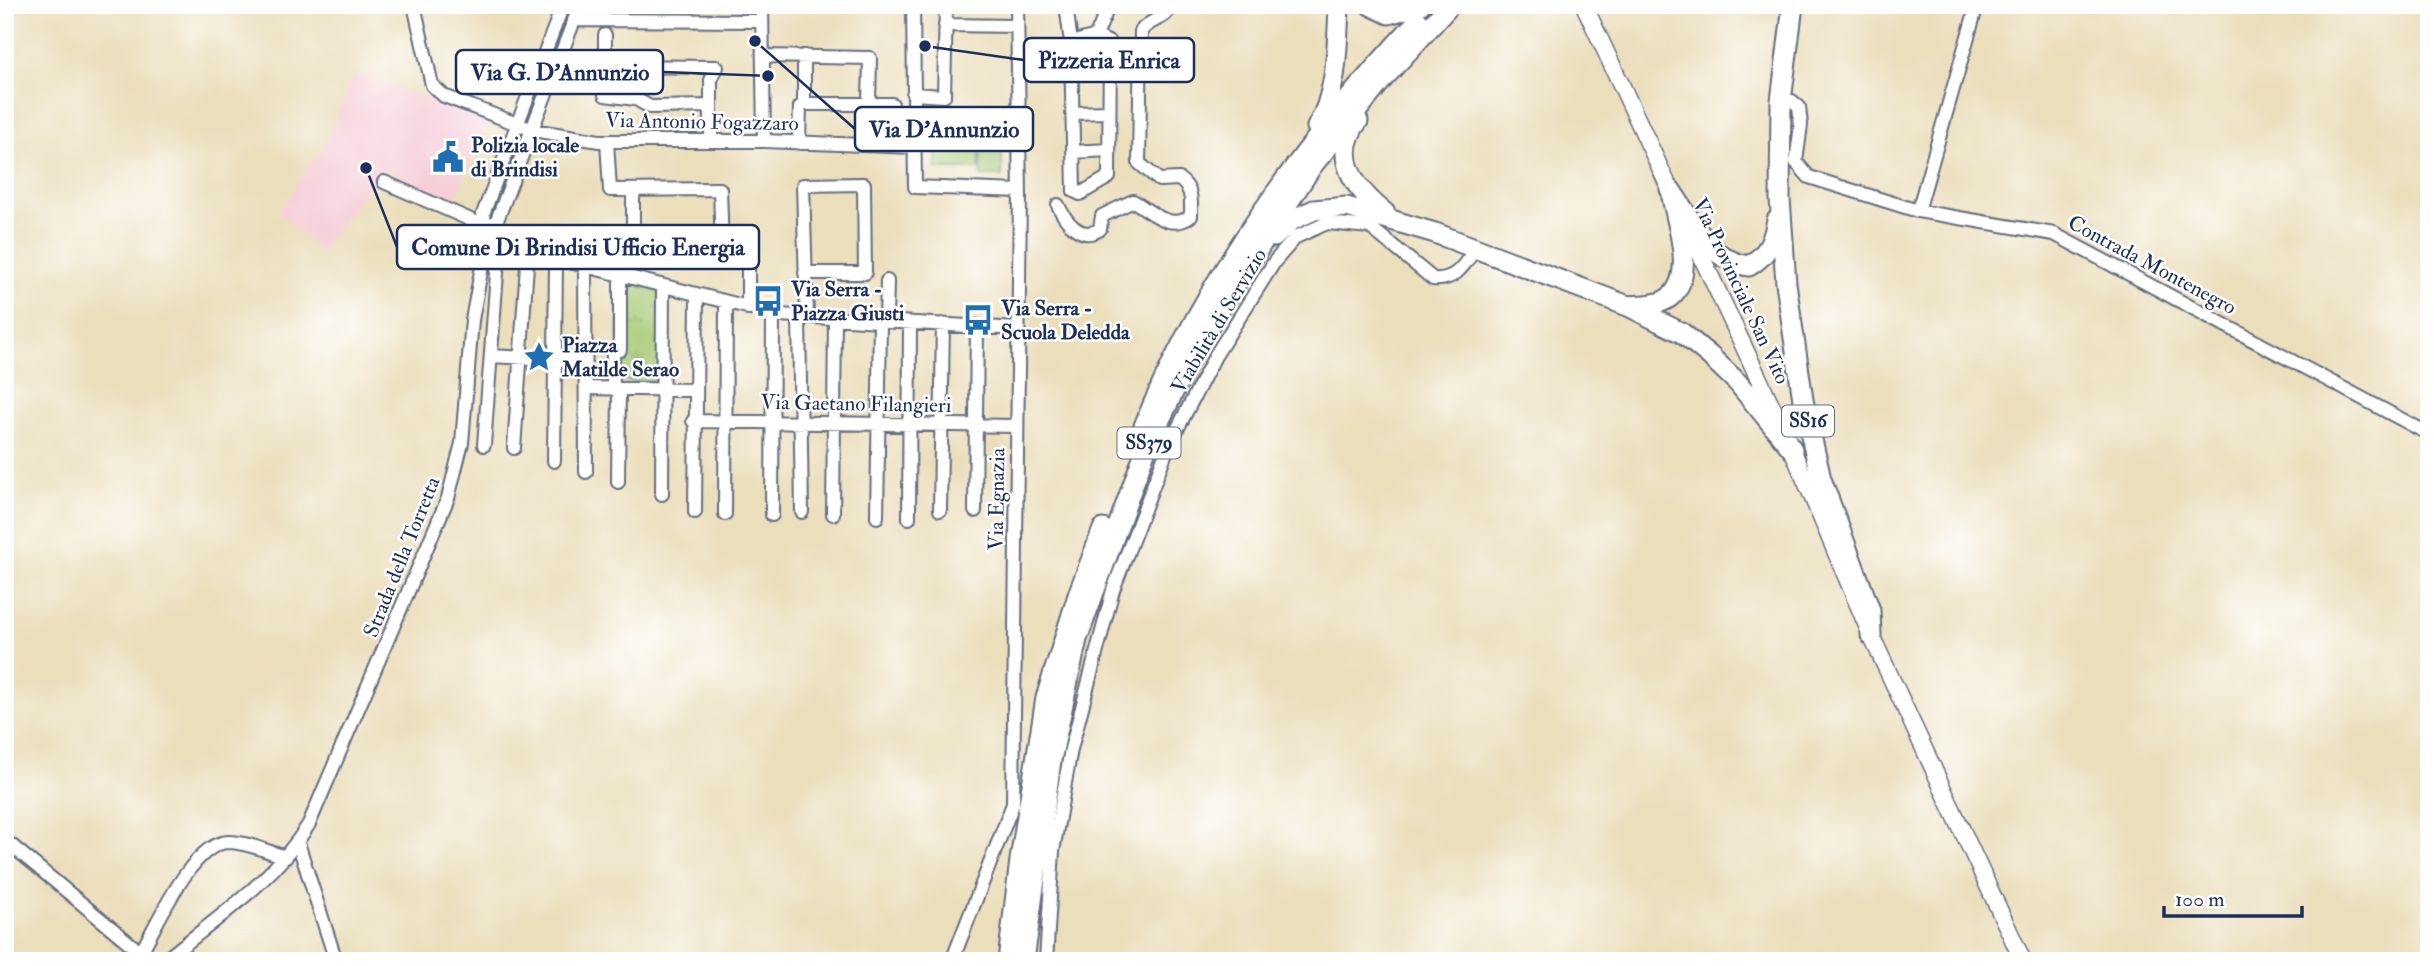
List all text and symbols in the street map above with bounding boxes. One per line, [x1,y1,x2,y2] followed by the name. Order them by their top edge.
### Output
[1024,38,1194,82] callout: Pizzeria Enrica
[1038,46,1182,75] text: Pizzeria Enrica
[456,50,663,94] callout: Via G. D'Annunzio
[470,58,649,87] text: Via G. D'Annunzio
[605,107,799,137] street label: Via Antonio Fogazzaro
[855,107,1033,151] callout: Via D'Annunzio
[868,115,1019,144] text: Via D'Annunzio
[471,132,579,183] place label: Polizia locale di Brindisi
[431,140,465,174] public building icon: Polizia locale di Brindisi
[1686,194,1796,388] street label: Via Provinciale San Vito
[2063,209,2241,321] street label: Contrada Montenegro
[397,225,759,269] callout: Comune Di Brindisi Ufficio Energia
[411,233,746,263] text: Comune Di Brindisi Ufficio Energia
[1165,243,1273,399] street label: Viabilità di Servizio
[790,276,905,327] place label: Via Serra - Piazza Giusti
[751,284,785,318] bus stop icon: Via Serra - Piazza Giusti
[1000,295,1131,346] place label: Via Serra - Scuola Deledda
[961,303,995,337] bus stop icon: Via Serra - Scuola Deledda
[561,332,679,383] place label: Piazza Matilde Serao
[522,340,556,374] place icon: Piazza Matilde Serao
[760,389,952,419] street label: Via Gaetano Filangieri
[1782,406,1834,436] road number: SS16
[1118,428,1180,458] road number: SS379
[983,447,1011,551] street label: Via Egnazia
[357,472,447,641] street label: Strada della Torretta
[2164,875,2303,919] scale bar
[2175,886,2225,913] text: 100 m

